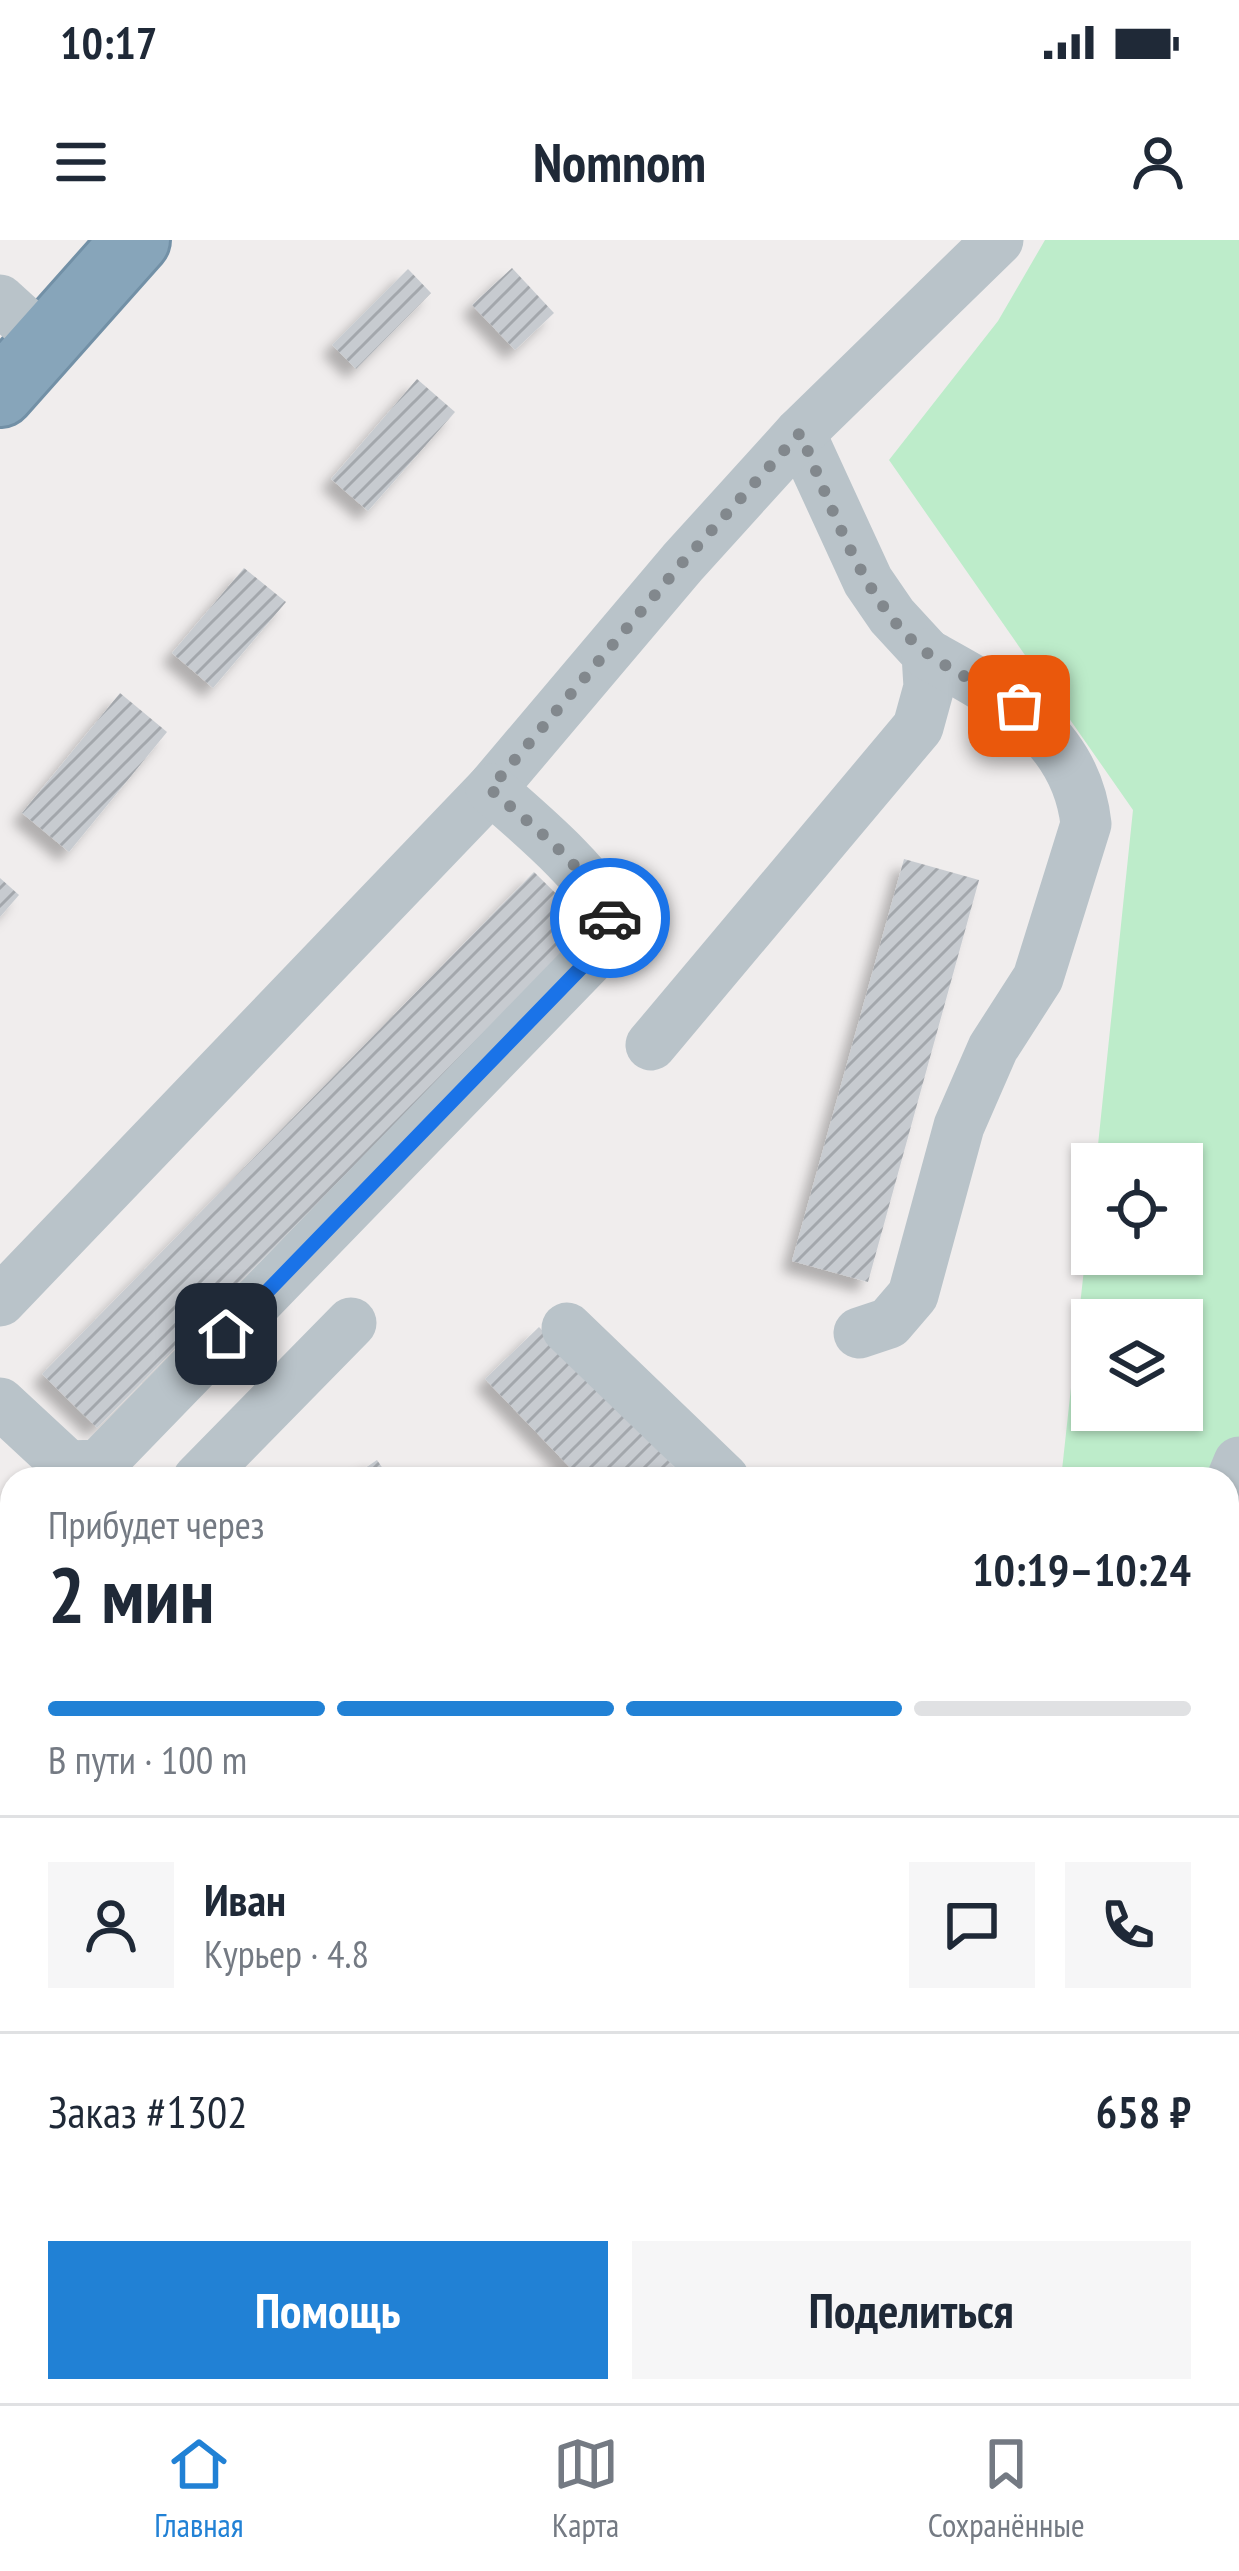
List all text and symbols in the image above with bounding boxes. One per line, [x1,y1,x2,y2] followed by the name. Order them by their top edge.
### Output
[60,13,157,71] text: 10:17
[533,127,706,197] text: Nomnom
[48,129,114,195] icon: menu
[1125,129,1191,195] icon: person
[968,655,1070,757] pin
[986,673,1052,739] icon: bag
[550,858,670,978] courier
[577,885,643,951] icon: car
[1071,1143,1203,1431] map controls
[1071,1143,1203,1275] button: locate
[175,1283,277,1385] pin
[1071,1299,1203,1431] button: layers
[193,1301,259,1367] icon: home
[48,1499,265,1550] text: Прибудет через
[972,1540,1191,1598] text: 10:19–10:24
[48,1544,214,1645] text: 2 мин
[48,1734,247,1785] text: В пути · 100 m
[48,1862,174,1988] button: person
[909,1862,1035,1988] button: chat
[1065,1862,1191,1988] button: phone
[204,1870,286,1928] text: Иван
[204,1928,369,1979] text: Курьер · 4.8
[48,2082,248,2140] text: Заказ #1302
[1096,2082,1191,2140] text: 658 ₽
[48,2241,608,2379] button: Помощь
[632,2241,1191,2379] button: Поделиться
[154,2431,243,2546] tab: Главная
[552,2431,619,2546] tab: Карта
[928,2431,1085,2546] tab: Сохранённые

